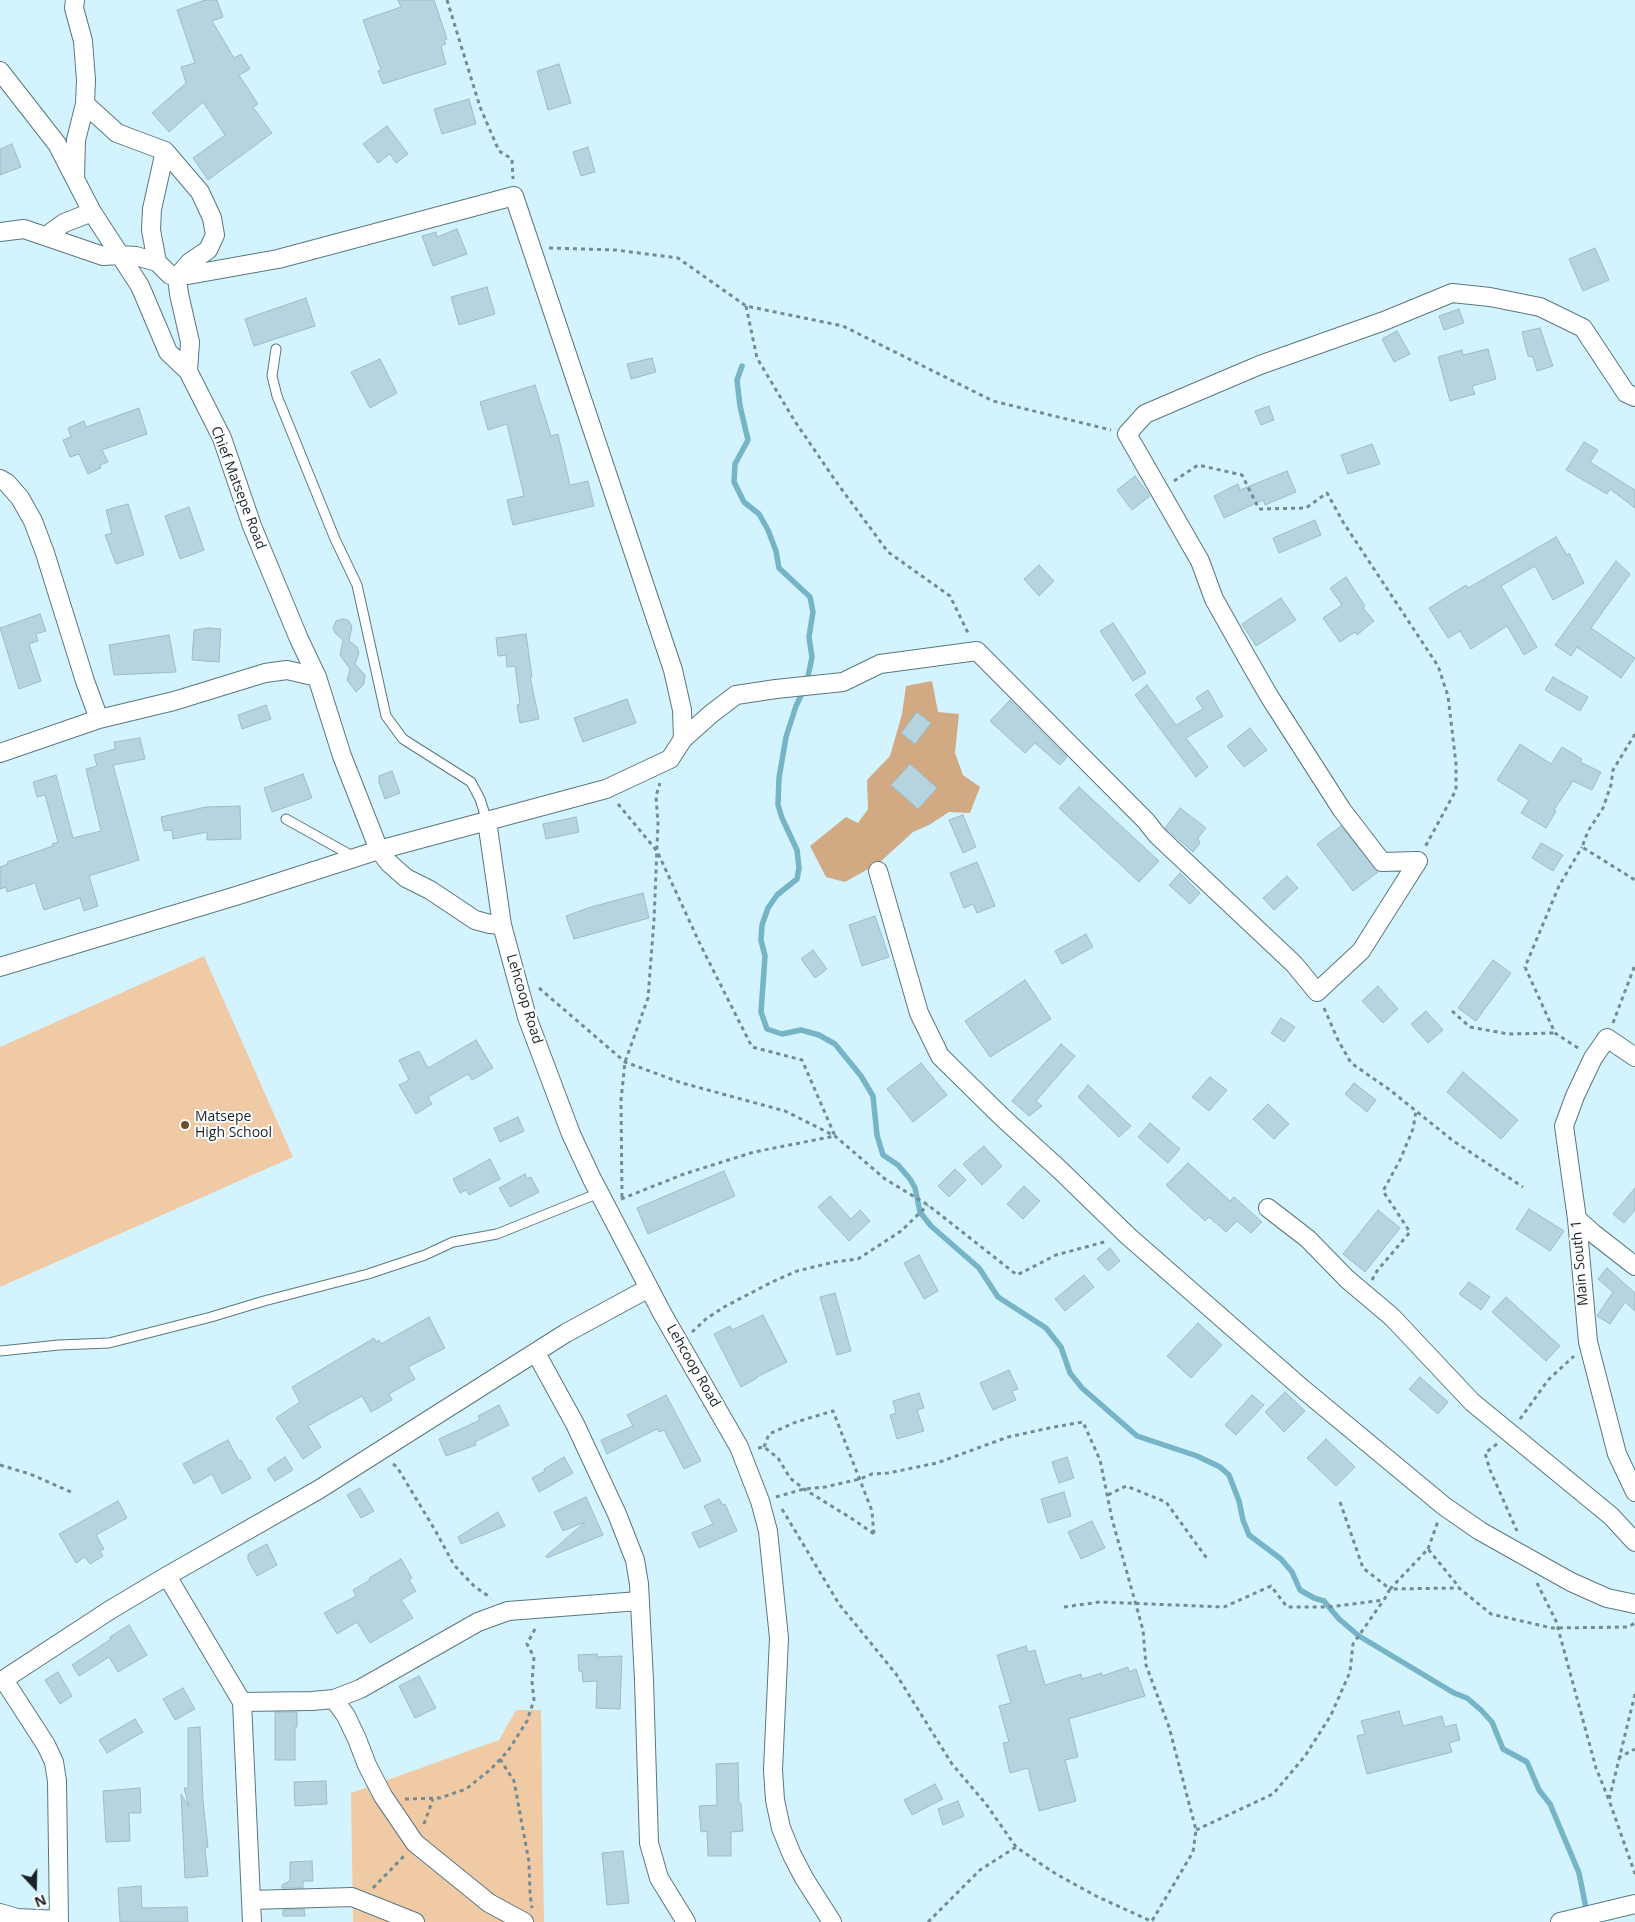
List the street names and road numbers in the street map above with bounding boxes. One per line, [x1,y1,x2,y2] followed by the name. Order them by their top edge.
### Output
[207,424,269,552] street label: Chief Matsepe Road
[502,952,546,1046] street label: Lehcoop Road
[1568,1219,1592,1307] street label: Main South 1
[662,1322,724,1410] street label: Lehcoop Road

